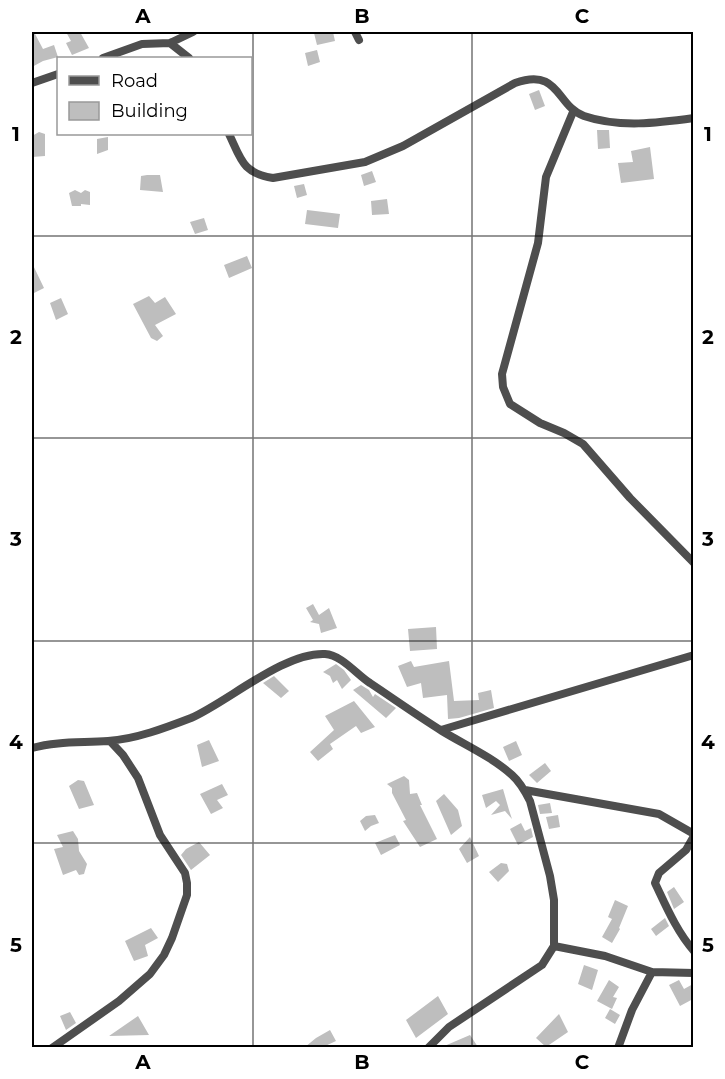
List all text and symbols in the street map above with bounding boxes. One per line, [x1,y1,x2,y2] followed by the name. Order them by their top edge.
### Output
[134,4,151,28] text: A
[354,4,370,28] text: B
[575,4,590,28] text: C
[57,57,252,135] legend
[111,70,158,92] text: Road
[111,100,188,122] text: Building
[12,122,20,146] text: 1
[704,122,712,146] text: 1
[10,325,22,349] text: 2
[702,325,714,349] text: 2
[9,527,22,551] text: 3
[701,527,714,551] text: 3
[9,730,23,754] text: 4
[701,730,715,754] text: 4
[10,933,22,957] text: 5
[702,933,714,957] text: 5
[134,1050,151,1074] text: A
[354,1050,370,1074] text: B
[575,1050,590,1074] text: C

